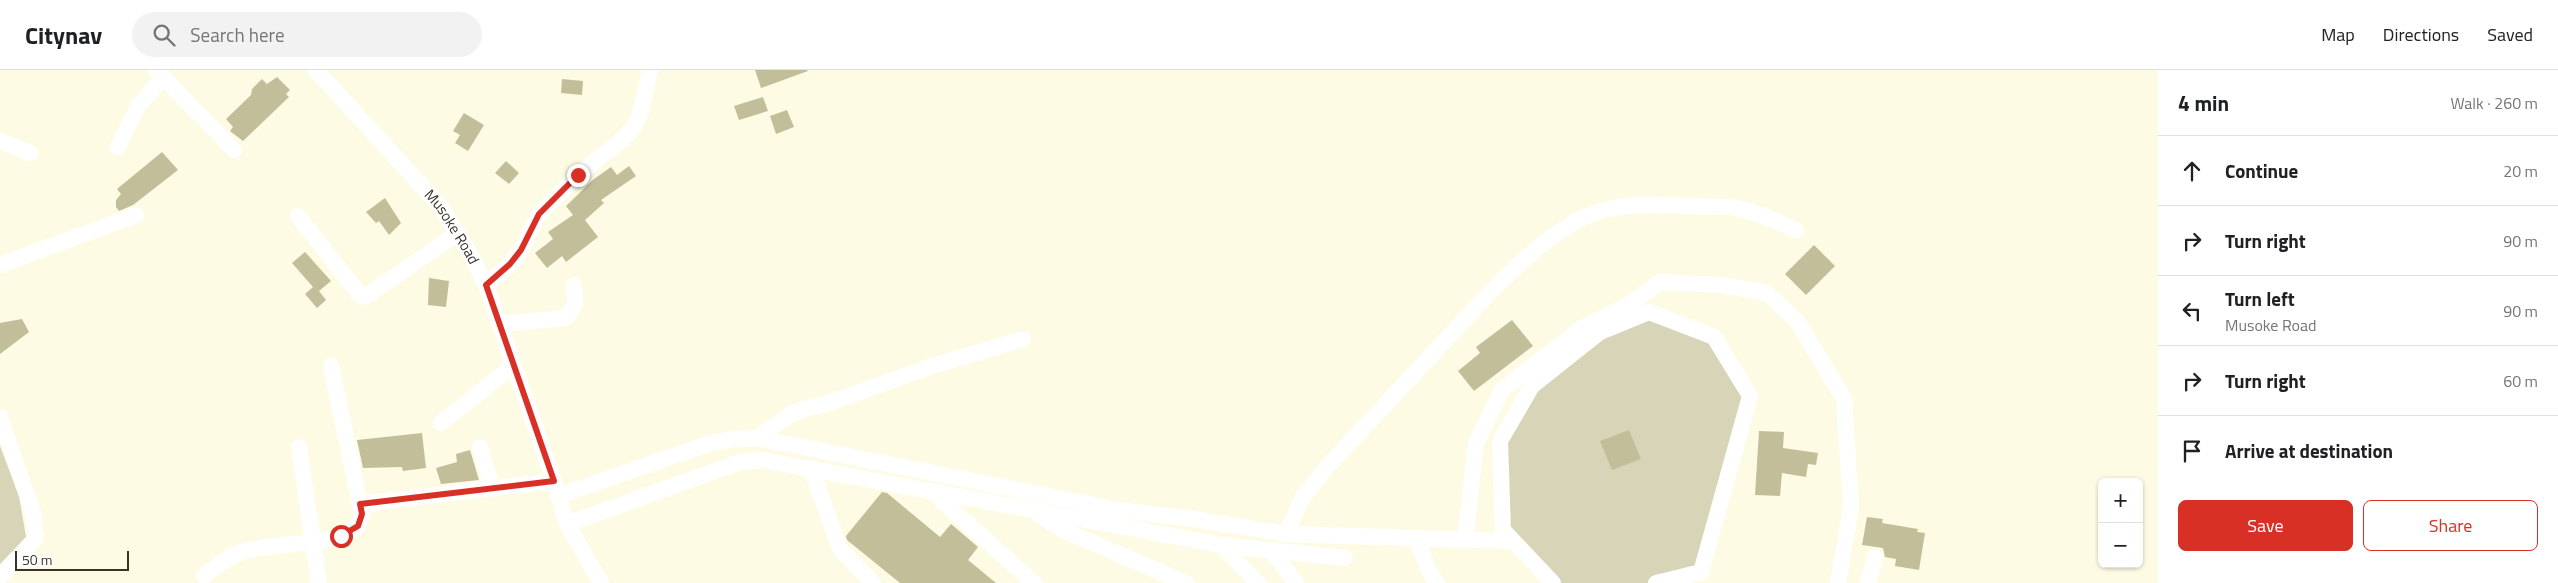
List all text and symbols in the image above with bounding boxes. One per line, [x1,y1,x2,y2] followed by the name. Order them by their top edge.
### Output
[132,12,482,57] search box
[25,17,102,53] text: Citynav
[190,20,285,49] text: Search here
[150,21,178,49] icon: search
[2321,21,2355,48] text: Map
[2383,21,2459,48] text: Directions
[2487,21,2533,48] text: Saved
[2178,87,2229,119] text: 4 min
[2450,91,2538,115] text: Walk · 260 m
[2225,156,2298,185] text: Continue
[2178,157,2206,185] icon: ahead
[2503,159,2538,183] text: 20 m
[567,164,590,187] route end
[419,184,485,268] street label: Musoke Road
[2225,226,2306,255] text: Turn right
[2178,227,2206,255] icon: right
[2503,229,2538,253] text: 90 m
[2225,284,2295,313] text: Turn left
[2178,297,2206,325] icon: left
[2503,299,2538,323] text: 90 m
[2225,313,2317,337] text: Musoke Road
[2225,366,2306,395] text: Turn right
[2178,367,2206,395] icon: right
[2503,369,2538,393] text: 60 m
[2225,436,2393,465] text: Arrive at destination
[2178,437,2206,465] icon: arrive
[2098,478,2143,568] map controls
[2098,478,2143,523] button: +
[2178,500,2353,551] button: Save
[2363,500,2538,551] button: Share
[2098,523,2143,568] button: −
[330,525,353,548] route start
[15,548,129,571] scale bar
[22,549,52,570] text: 50 m

